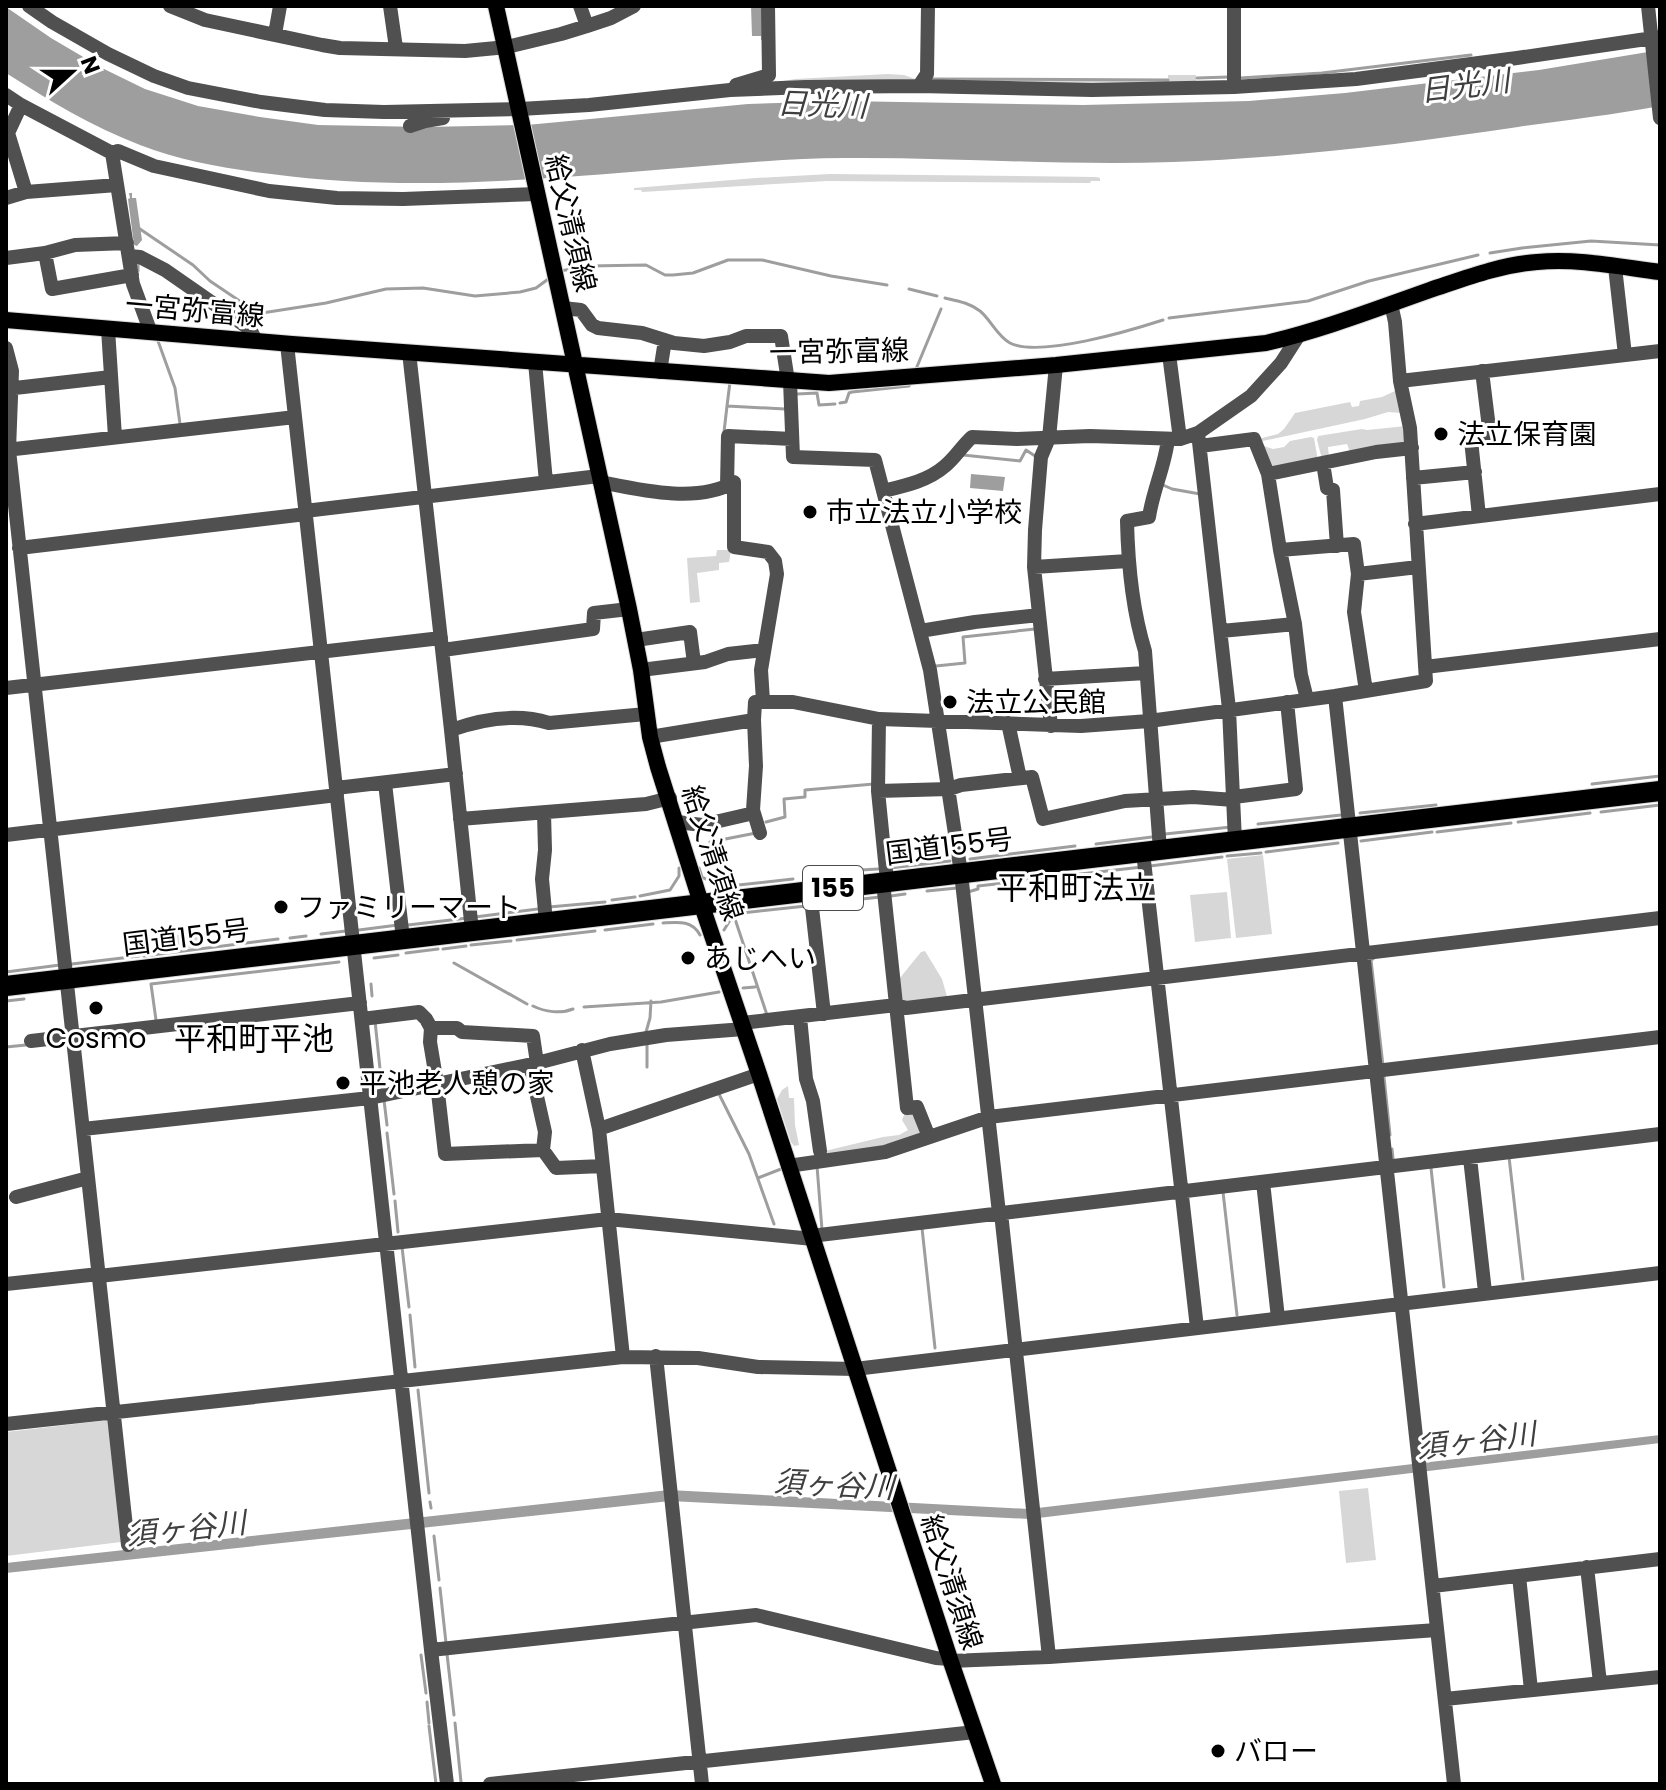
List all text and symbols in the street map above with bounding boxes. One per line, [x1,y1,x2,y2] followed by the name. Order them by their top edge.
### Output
[32,32,112,112] north arrow
[73,52,108,78] text: N
[1418,58,1515,112] water label: 日光川
[776,81,871,128] water label: 日光川
[536,151,605,296] street label: 給父清須線
[124,285,266,336] street label: 一宮弥富線
[769,331,909,372] street label: 一宮弥富線
[1457,415,1597,454] place label: 法立保育園
[1432,425,1450,443] marker: 法立保育園
[826,493,1022,532] place label: 市立法立小学校
[801,503,819,521] marker: 市立法立小学校
[966,683,1106,722] place label: 法立公民館
[941,693,959,711] marker: 法立公民館
[672,781,753,926] street label: 給父清須線
[883,819,1015,874] street label: 国道155号
[996,865,1156,910] district label: 平和町法立
[803,866,863,910] road number: 155
[297,888,521,927] place label: ファミリーマート
[272,898,290,916] marker: ファミリーマート
[120,910,252,965] street label: 国道155号
[704,939,816,978] place label: あじへい
[679,949,697,967] marker: あじへい
[87,999,105,1017] marker: Cosmo
[174,1016,334,1061] district label: 平和町平池
[46,1019,146,1058] place label: Cosmo
[359,1064,555,1103] place label: 平池老人憩の家
[334,1074,352,1092] marker: 平池老人憩の家
[1414,1411,1541,1469] water label: 須ヶ谷川
[773,1460,898,1509] water label: 須ヶ谷川
[124,1501,251,1556] water label: 須ヶ谷川
[911,1510,992,1655] street label: 給父清須線
[1234,1732,1318,1771] place label: バロー
[1209,1742,1227,1760] marker: バロー

